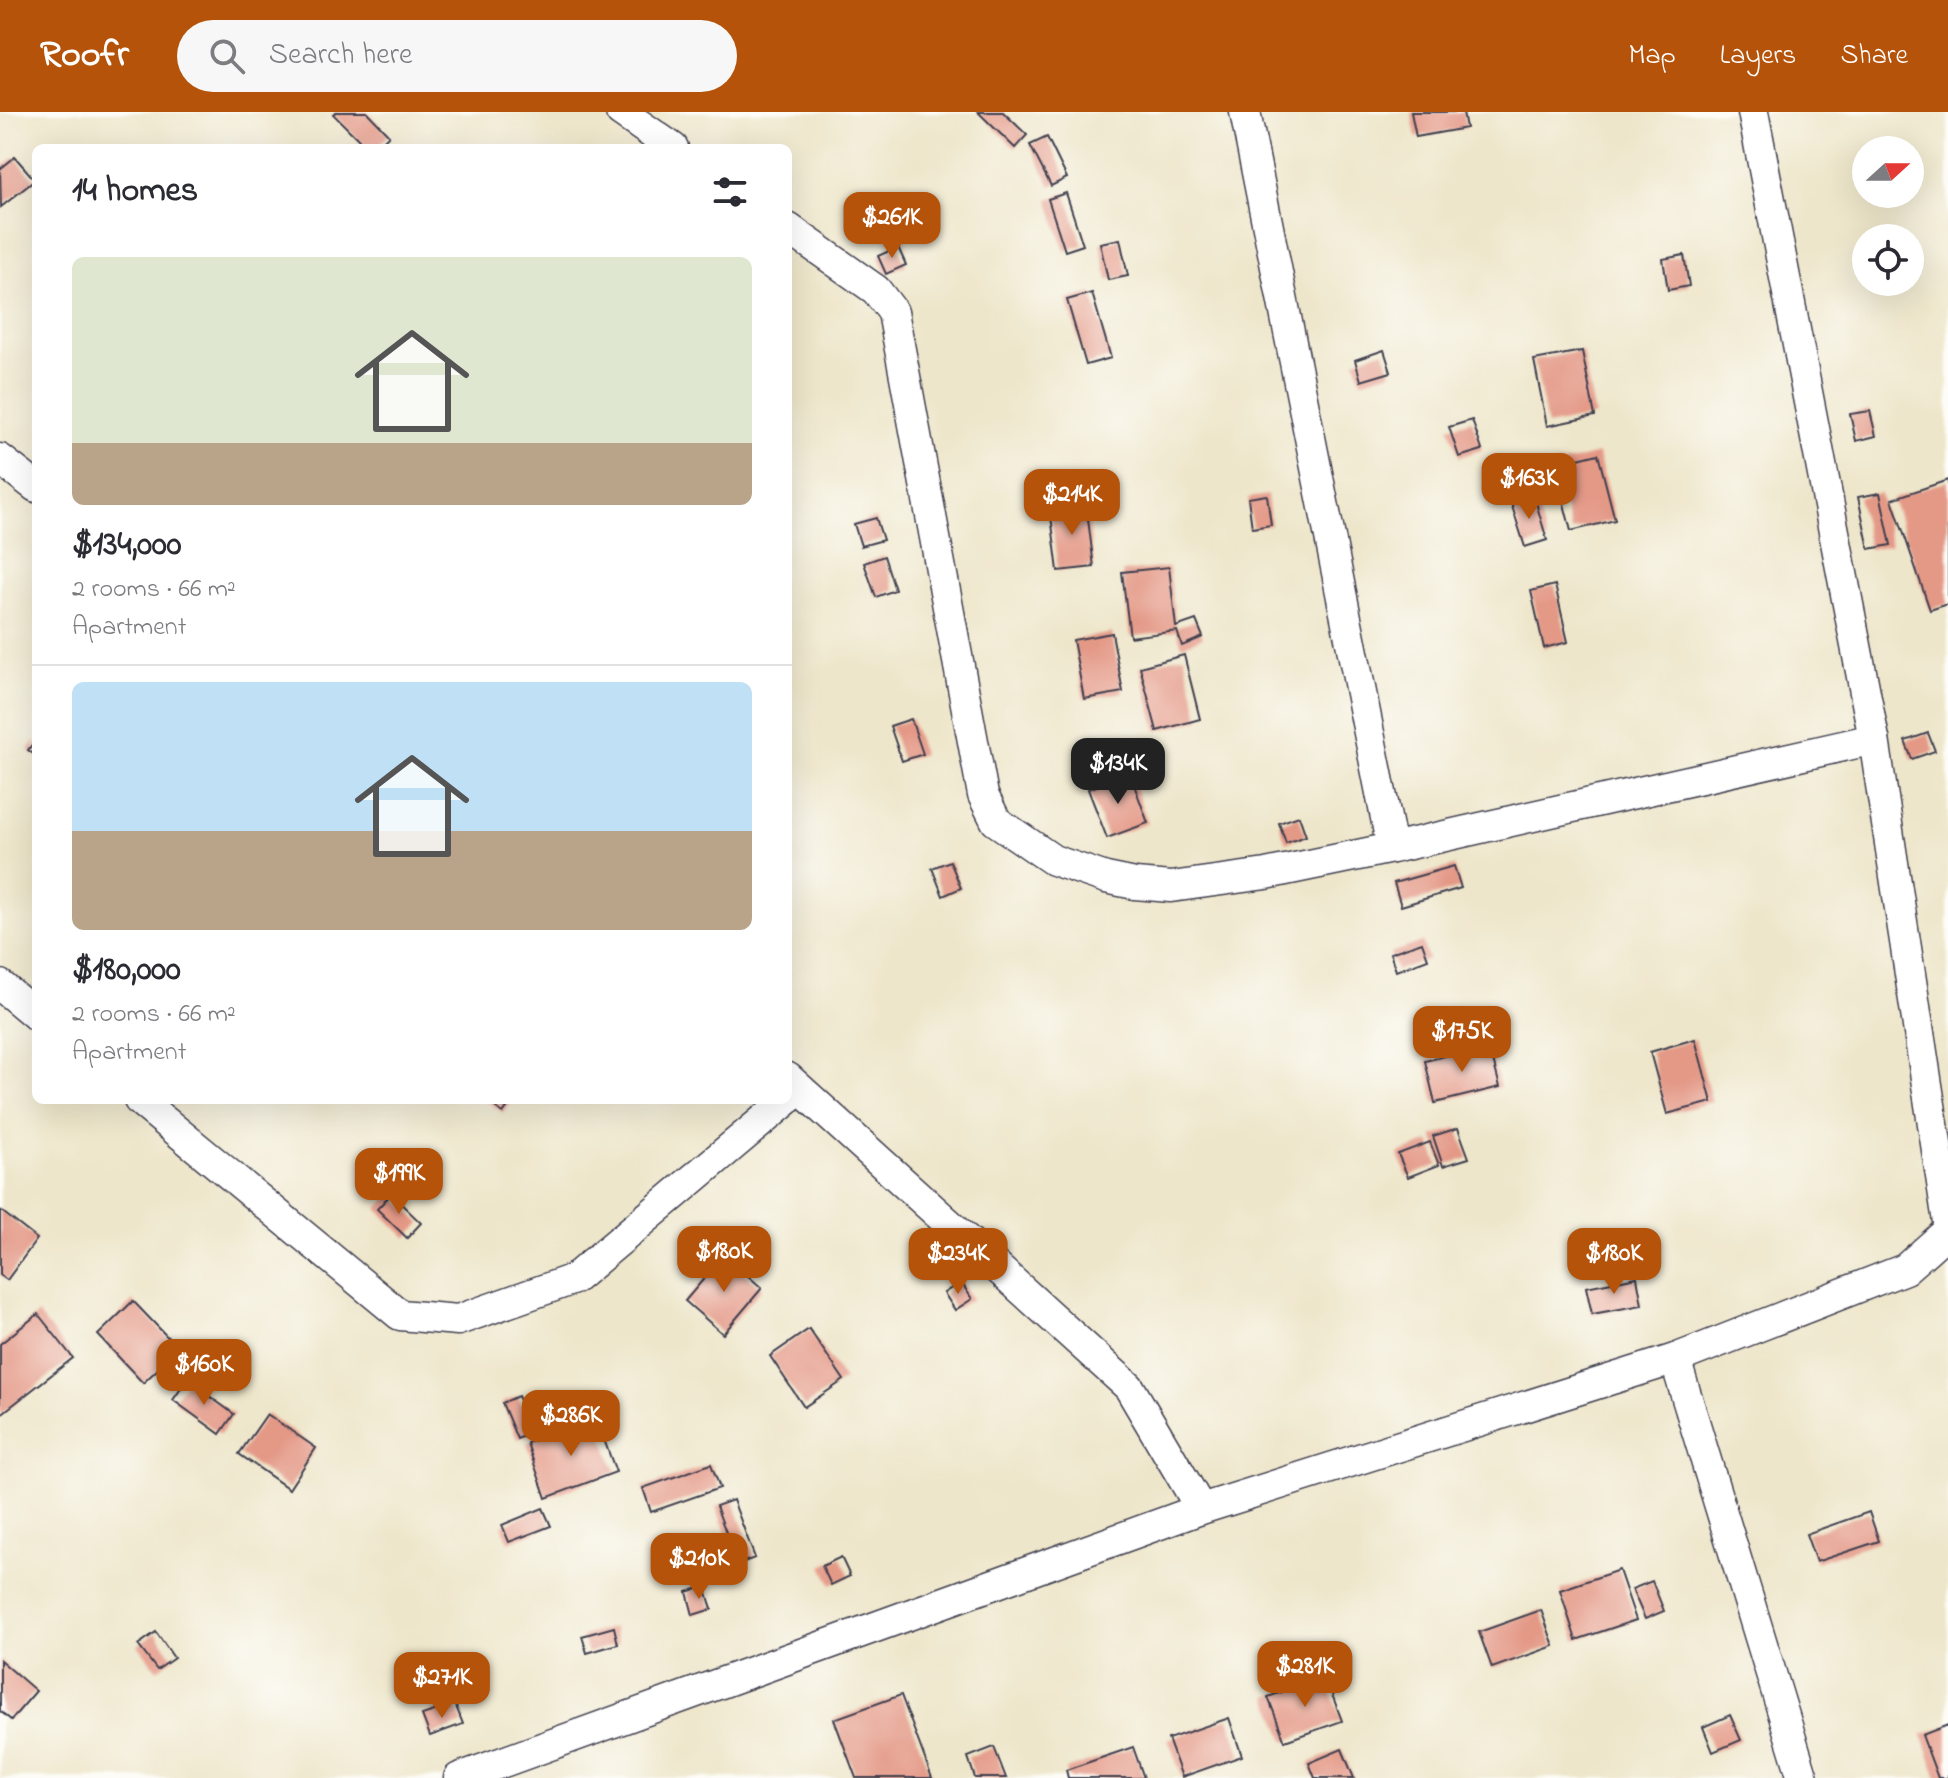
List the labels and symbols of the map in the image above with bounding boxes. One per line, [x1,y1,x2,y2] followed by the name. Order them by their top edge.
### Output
[1852,136,1924,208] north arrow
[836,192,948,260] pin: $261K
[1473,453,1585,521] pin: $163K
[1016,469,1128,537] pin: $214K
[1062,738,1174,806] pin: $134K
[1406,1006,1518,1074] pin: $175K
[343,1148,455,1216] pin: $199K
[668,1226,780,1294] pin: $180K
[902,1228,1014,1296] pin: $234K
[1558,1228,1670,1296] pin: $180K
[148,1339,260,1407] pin: $160K
[515,1390,627,1458] pin: $286K
[643,1533,755,1601] pin: $210K
[1249,1641,1361,1709] pin: $281K
[386,1652,498,1720] pin: $271K

